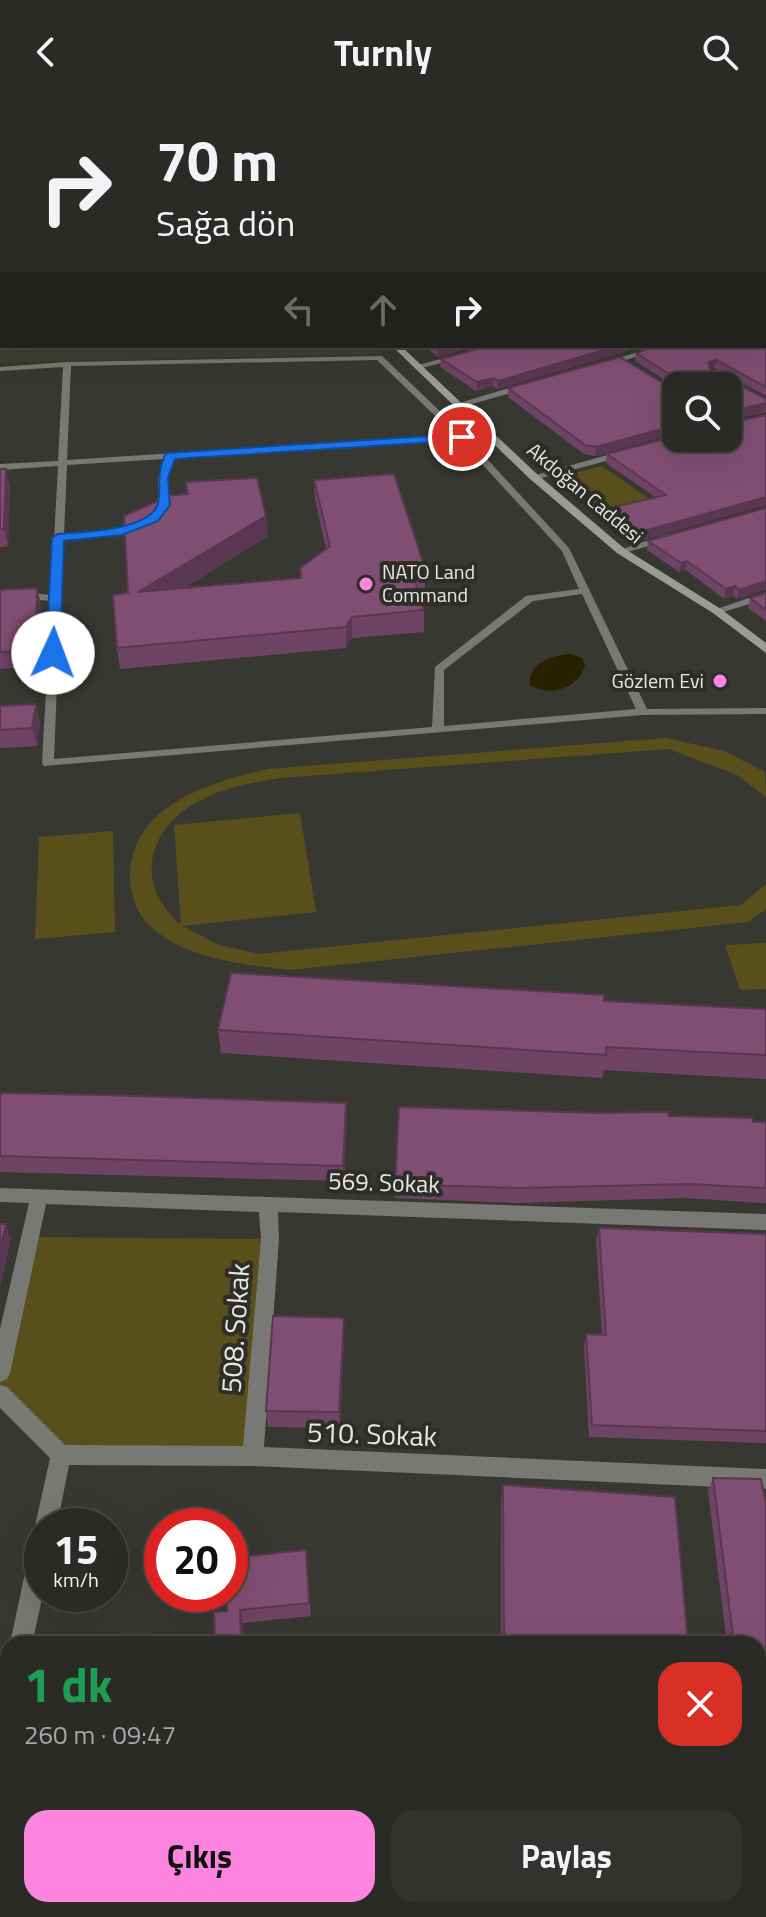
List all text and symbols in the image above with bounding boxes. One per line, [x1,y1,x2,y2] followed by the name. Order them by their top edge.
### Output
[334,25,432,80] text: Turnly
[24,30,68,74] icon: back
[698,30,742,74] icon: search
[156,118,278,203] text: 70 m
[24,136,128,240] icon: right
[156,195,295,250] text: Sağa dön
[277,288,321,332] icon: left
[361,288,405,332] icon: ahead
[445,288,489,332] icon: right
[662,372,742,452] map controls
[662,372,742,452] button: search
[428,403,496,471] pin
[440,415,484,459] icon: arrive
[520,435,650,551] street label: Akdoğan Caddesi
[382,556,475,610] place label: NATO Land Command
[357,575,375,593] marker: NATO Land Command
[11,611,95,695] position arrow
[611,665,704,696] place label: Gözlem Evi
[711,672,729,690] marker: Gözlem Evi
[328,1162,441,1202] street label: 569. Sokak
[209,1262,260,1394] street label: 508. Sokak
[306,1410,438,1457] street label: 510. Sokak
[144,1508,248,1612] speed limit sign: 20
[54,1519,98,1580] text: 15
[53,1564,99,1595] text: km/h
[24,1648,113,1721] text: 1 dk
[658,1662,742,1746] button: close
[24,1715,176,1754] text: 260 m · 09:47
[24,1810,375,1902] button: Çıkış
[391,1810,742,1902] button: Paylaş

